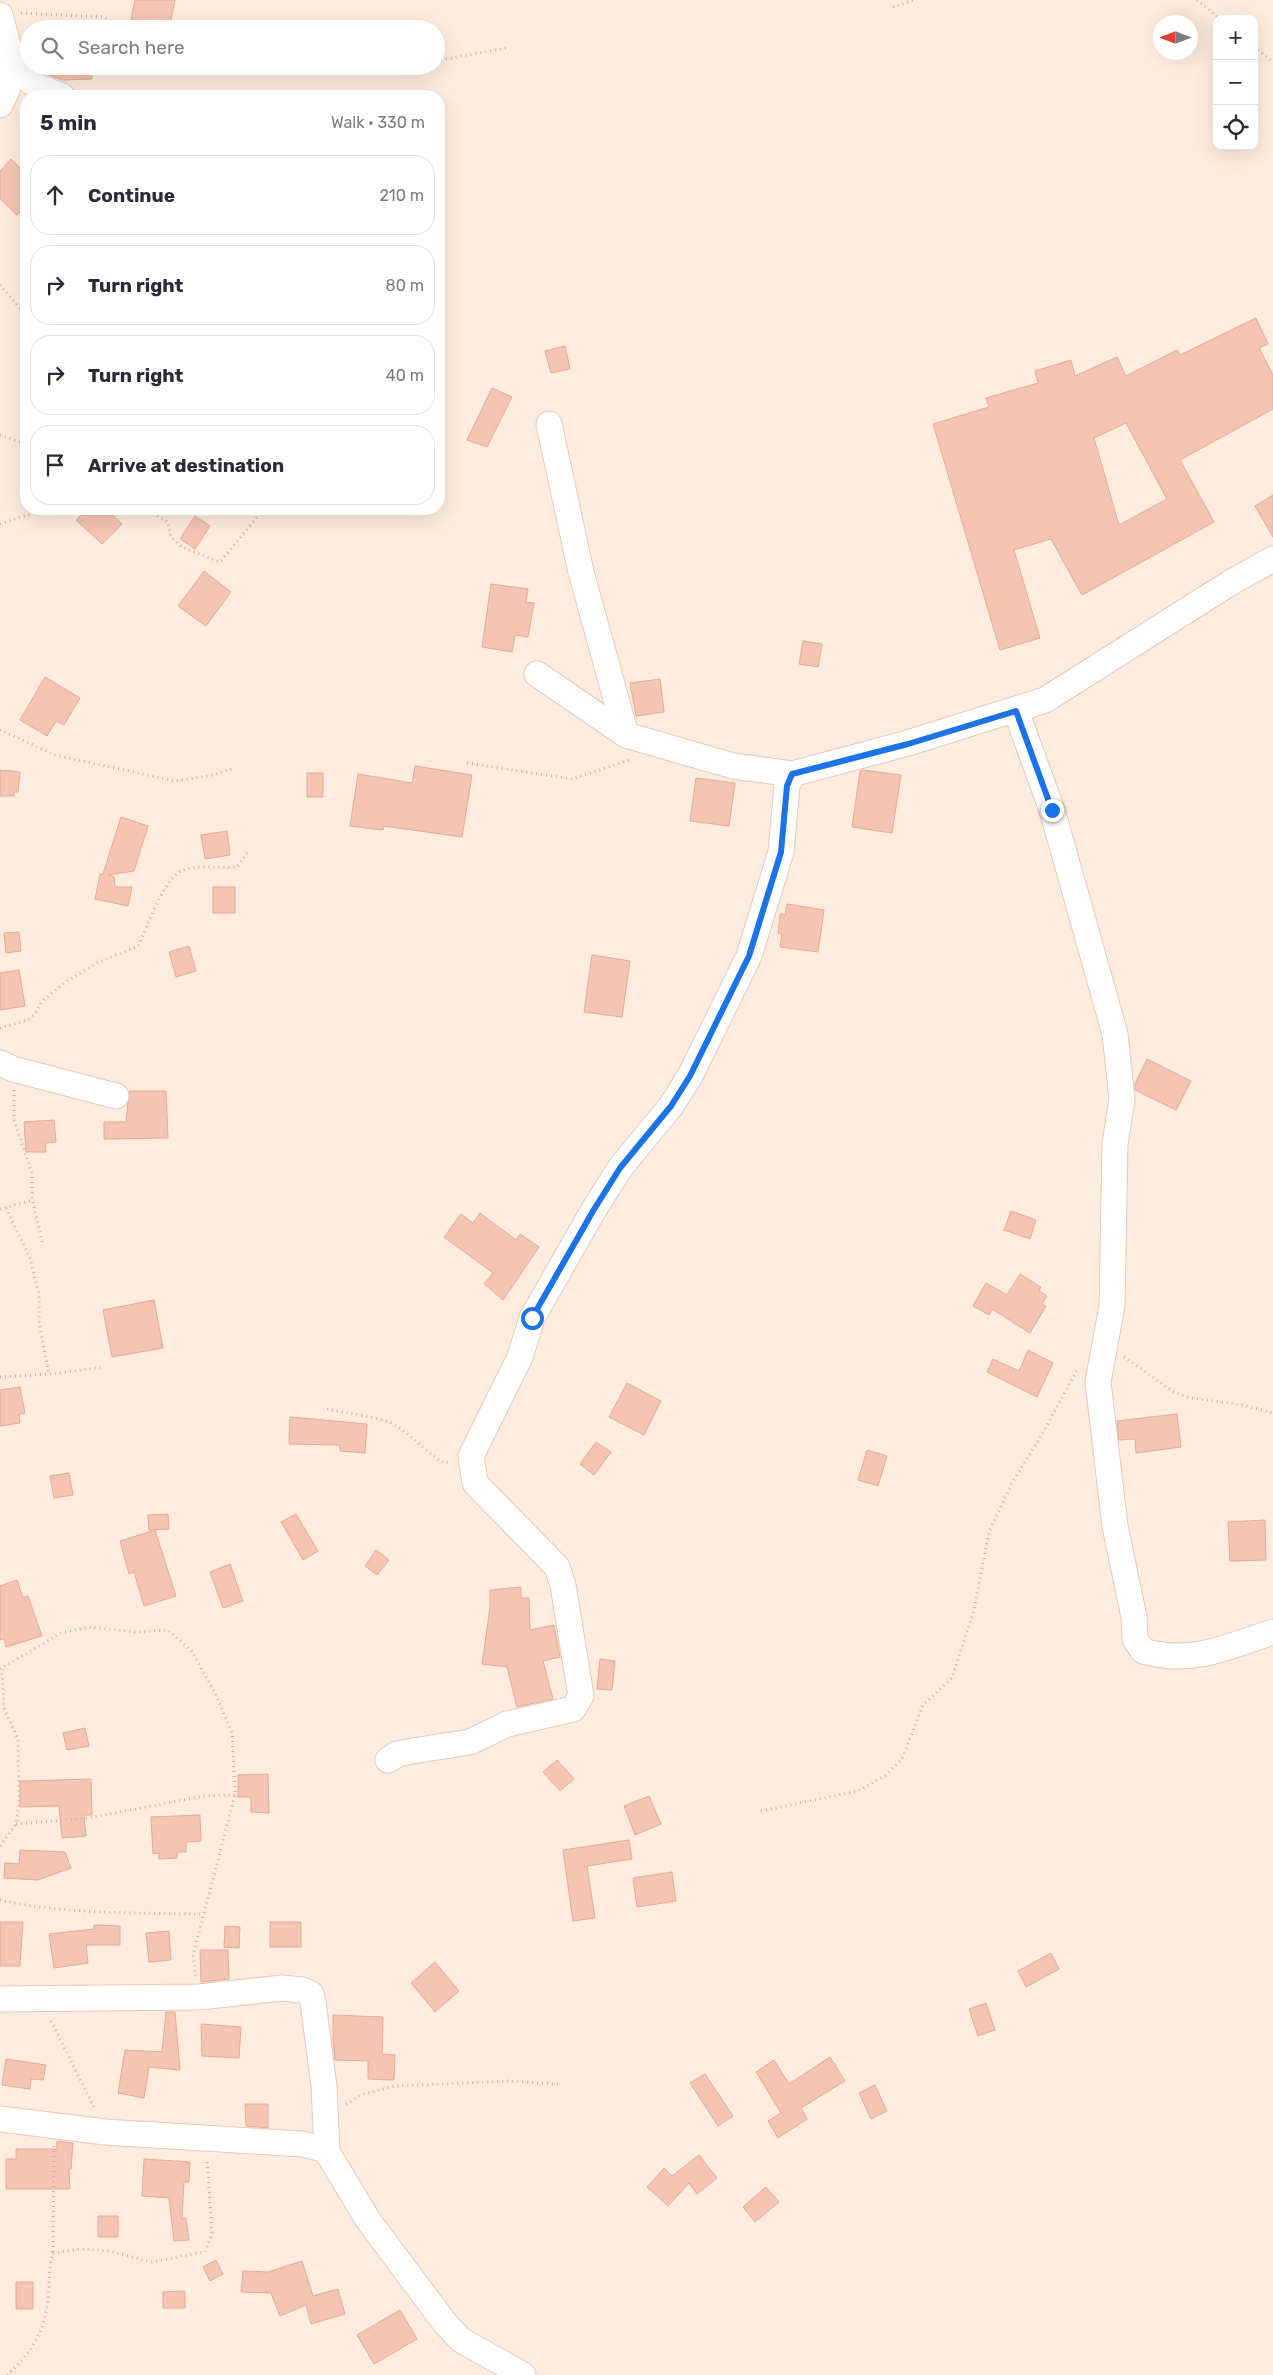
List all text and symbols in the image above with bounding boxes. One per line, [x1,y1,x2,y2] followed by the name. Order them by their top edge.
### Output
[1153,15,1198,60] north arrow
[1213,15,1258,150] map controls
[1213,15,1258,60] button: +
[20,20,445,75] search box
[38,34,66,62] icon: search
[78,36,185,59] text: Search here
[1213,60,1258,105] button: −
[1213,105,1258,150] button: locate
[40,110,97,135] text: 5 min
[331,113,425,132] text: Walk · 330 m
[41,181,69,209] icon: ahead
[88,184,175,207] text: Continue
[379,186,424,205] text: 210 m
[41,271,69,299] icon: right
[88,274,183,297] text: Turn right
[386,276,424,295] text: 80 m
[41,361,69,389] icon: right
[88,364,183,387] text: Turn right
[386,366,424,385] text: 40 m
[41,451,69,479] icon: arrive
[88,454,284,477] text: Arrive at destination
[1041,799,1064,822] route end
[521,1307,544,1330] route start

